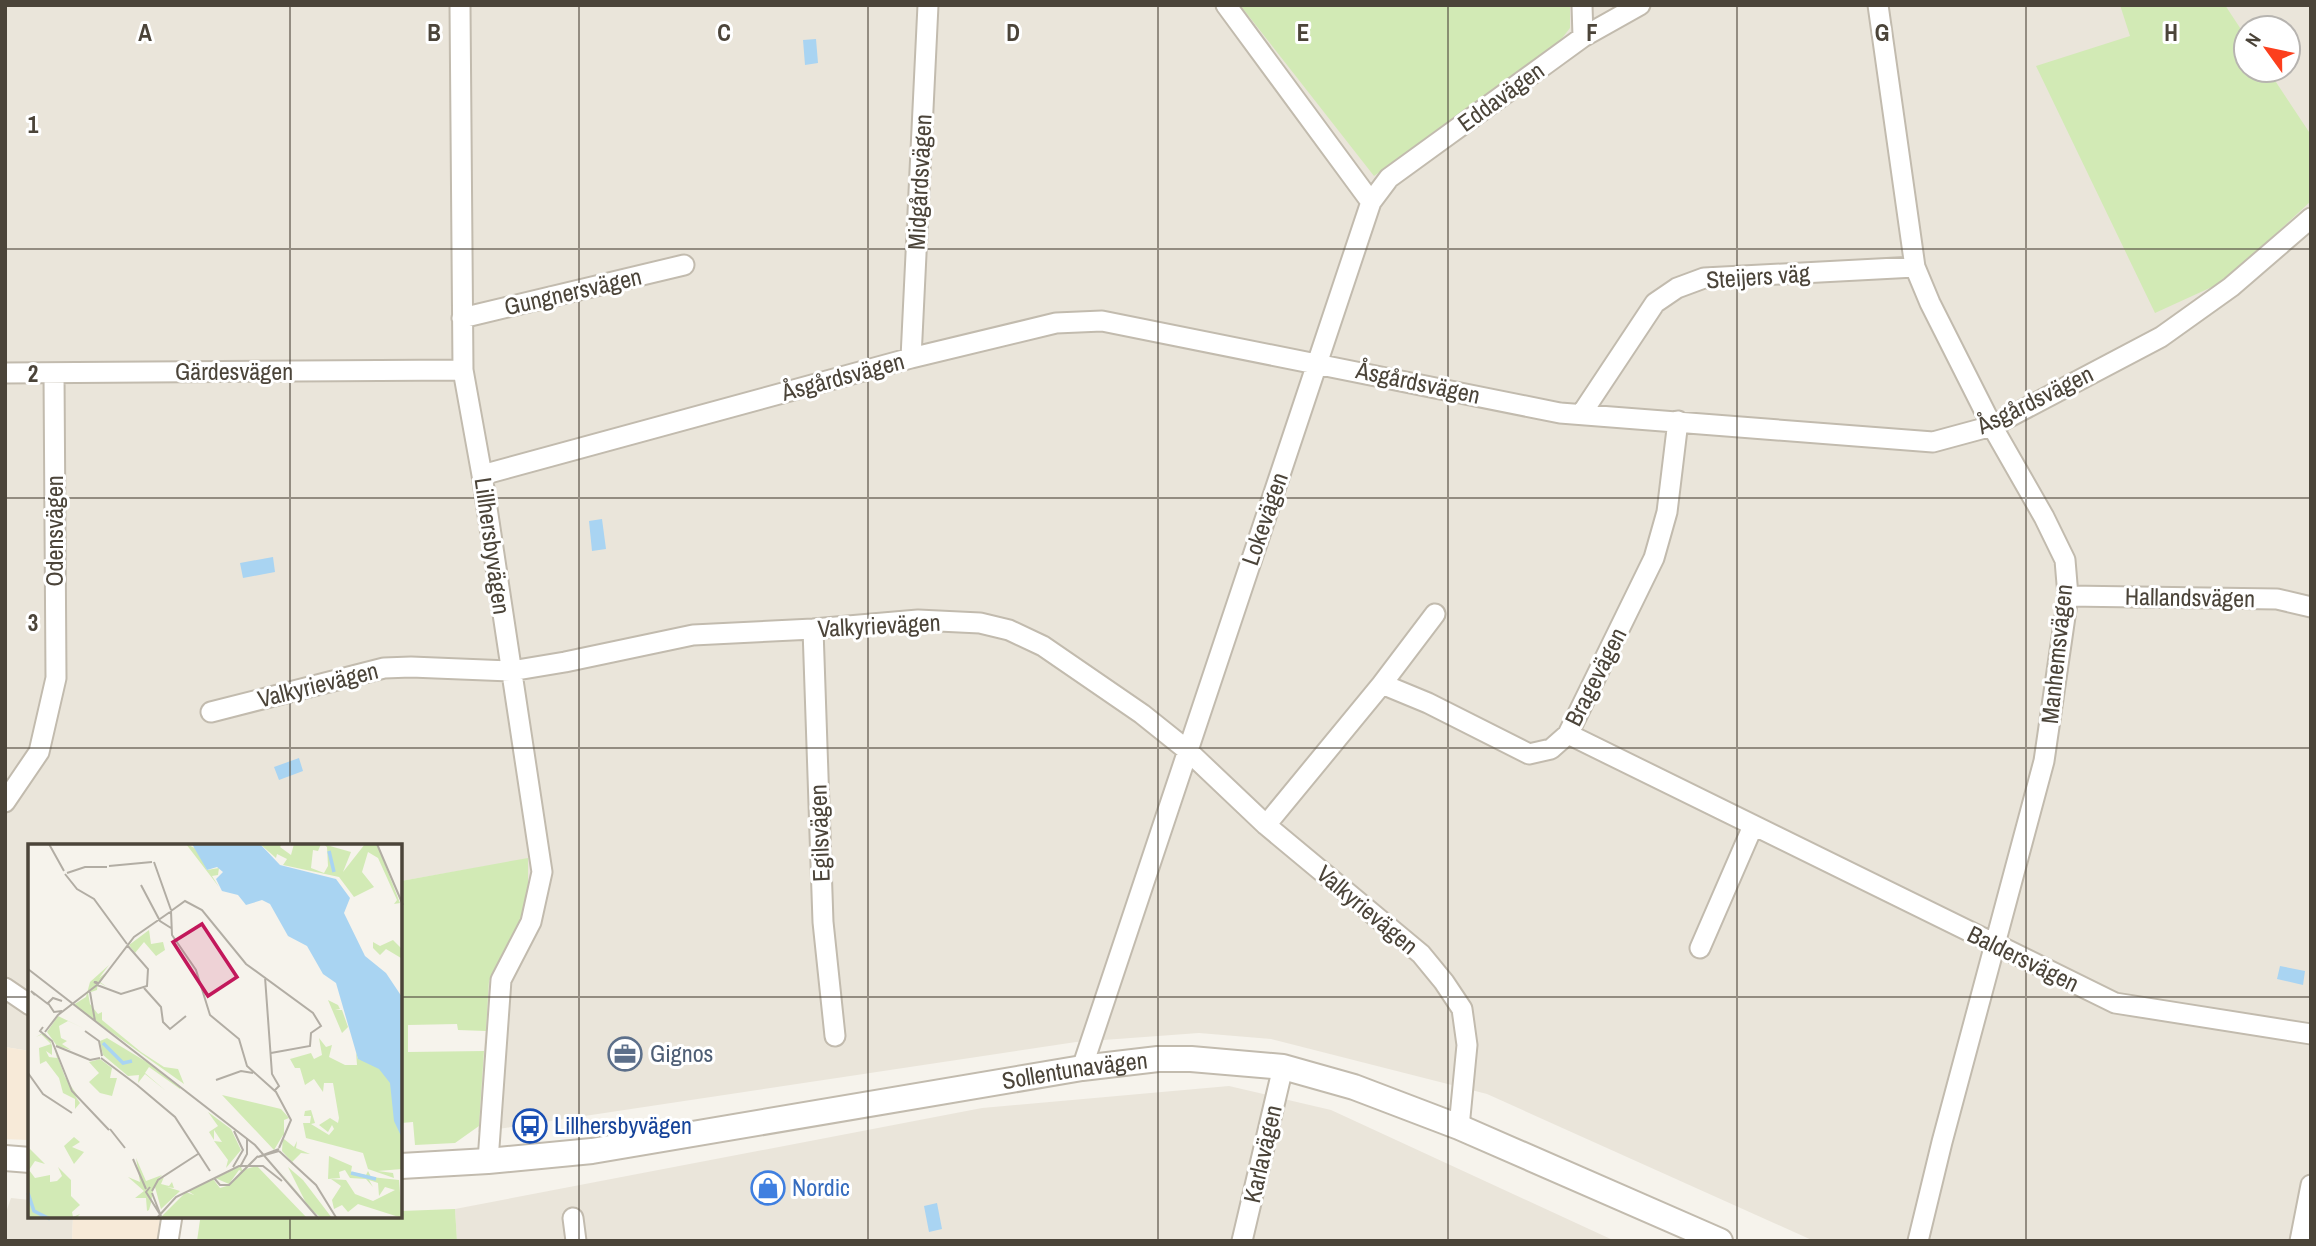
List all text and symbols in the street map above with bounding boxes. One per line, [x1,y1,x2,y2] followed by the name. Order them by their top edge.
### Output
[2232,14,2302,84] north arrow
[138,17,152,48] text: A
[427,17,441,48] text: B
[717,17,731,48] text: C
[1006,17,1020,48] text: D
[1297,17,1309,48] text: E
[1586,17,1598,48] text: F
[1875,17,1889,48] text: G
[2164,17,2178,48] text: H
[2239,28,2267,52] text: N
[1451,54,1550,138] street label: Eddavägen
[28,109,39,140] text: 1
[899,113,939,251] street label: Midgårdsvägen
[1705,256,1811,296] street label: Steijers väg
[501,260,645,322] street label: Gungnersvägen
[777,344,908,408] street label: Åsgårdsvägen
[1352,353,1483,411] street label: Åsgårdsvägen
[175,355,293,387] street label: Gärdesvägen
[1970,357,2098,441] street label: Åsgårdsvägen
[28,358,38,389] text: 2
[1233,468,1295,569] street label: Lokevägen
[38,475,70,587] street label: Odensvägen
[468,475,518,616] street label: Lillhersbyvägen
[2125,580,2255,614] street label: Hallandsvägen
[2033,583,2079,725] street label: Manhemsvägen
[817,606,941,644] street label: Valkyrievägen
[28,607,38,638] text: 3
[1557,622,1633,731] street label: Bragevägen
[254,654,381,714] street label: Valkyrievägen
[801,784,837,882] street label: Egilsvägen
[28,844,402,1218] inset map
[1310,857,1425,961] street label: Valkyrievägen
[1962,917,2085,999] street label: Baldersvägen
[606,1035,644,1073] office icon: Gignos
[650,1037,713,1069] place label: Gignos
[999,1043,1149,1096] street label: Sollentunavägen
[1235,1102,1289,1206] street label: Karlavägen
[511,1107,549,1145] bus stop icon: Lillhersbyvägen
[554,1109,692,1141] place label: Lillhersbyvägen
[749,1169,787,1207] shop icon: Nordic
[792,1171,850,1203] place label: Nordic

